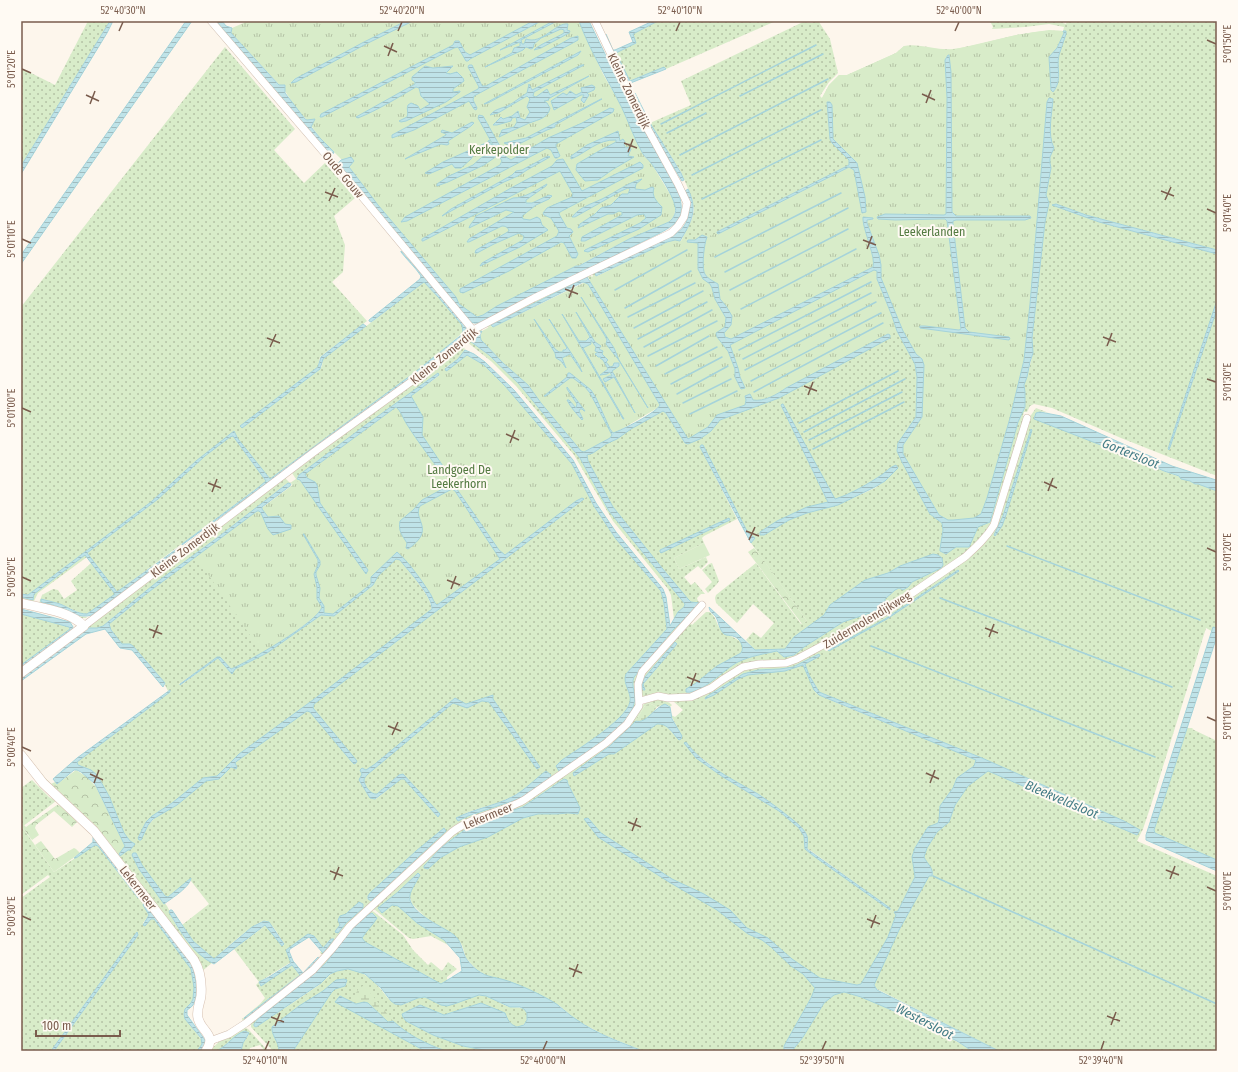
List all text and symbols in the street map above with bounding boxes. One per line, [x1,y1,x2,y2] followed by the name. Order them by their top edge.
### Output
[100,5,146,17] text: 52°40'30"N
[380,5,424,17] text: 52°40'20"N
[658,5,702,17] text: 52°40'10"N
[936,5,982,17] text: 52°40'00"N
[1222,25,1234,63] text: 5°01'50"E
[6,50,18,88] text: 5°01'20"E
[605,51,654,131] street label: Kleine Zomerdijk
[469,143,530,157] park label: Kerkepolder
[320,149,367,201] street label: Oude Gouw
[1222,194,1234,232] text: 5°01'40"E
[6,220,18,258] text: 5°01'10"E
[899,225,965,239] park label: Leekerlanden
[408,324,481,387] street label: Kleine Zomerdijk
[1222,363,1234,401] text: 5°01'30"E
[6,388,18,427] text: 5°01'00"E
[1100,435,1162,472] water label: Gortersloot
[427,463,491,491] park label: Landgoed De Leekerhorn
[148,519,222,580] street label: Kleine Zomerdijk
[1222,533,1234,571] text: 5°01'20"E
[6,557,18,597] text: 5°00'50"E
[821,588,914,652] street label: Zuidermolendijkweg
[1222,702,1234,740] text: 5°01'10"E
[6,727,18,767] text: 5°00'40"E
[1023,777,1101,822] water label: Bleekveldsloot
[461,799,515,832] street label: Lekermeer
[117,863,160,913] street label: Lekermeer
[1222,871,1234,910] text: 5°01'00"E
[6,896,18,936] text: 5°00'30"E
[894,1001,957,1043] water label: Westersloot
[36,1012,120,1038] scale bar
[42,1019,71,1033] text: 100 m
[243,1055,287,1067] text: 52°40'10"N
[520,1055,566,1067] text: 52°40'00"N
[800,1055,844,1067] text: 52°39'50"N
[1079,1055,1123,1067] text: 52°39'40"N

